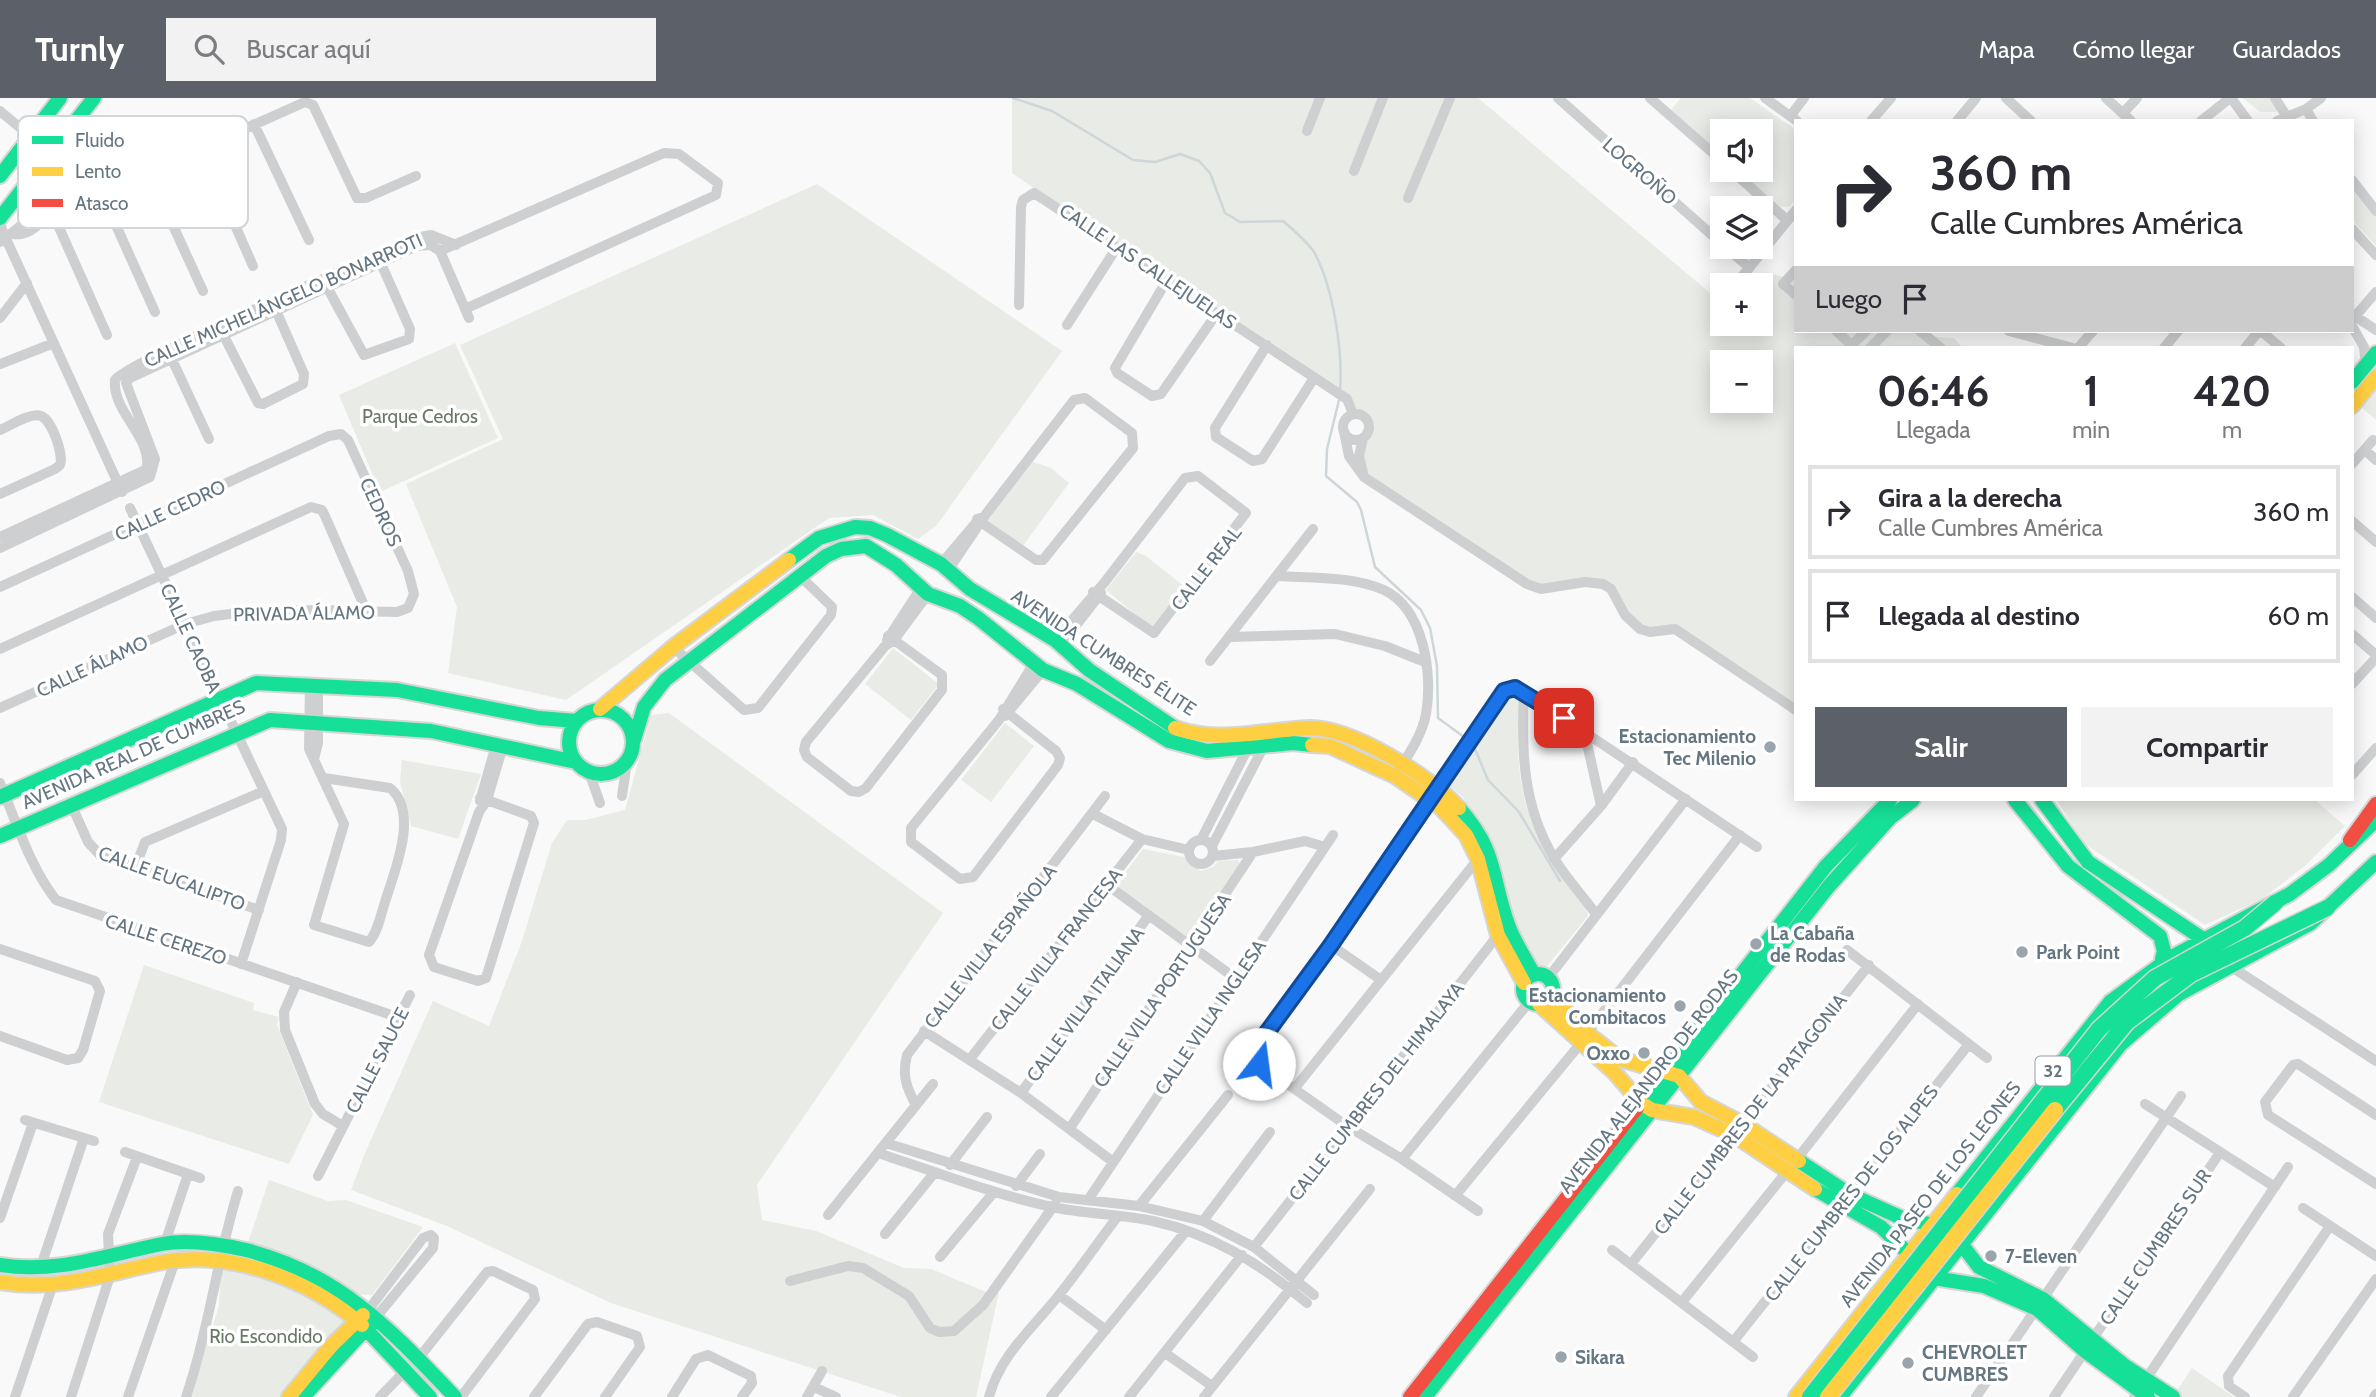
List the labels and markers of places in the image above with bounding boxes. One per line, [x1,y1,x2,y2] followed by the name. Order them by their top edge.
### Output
[1534,688,1594,748] pin
[1619,725,1756,770] place label: Estacionamiento Tec Milenio
[1762,739,1778,755] marker: Estacionamiento Tec Milenio
[1770,922,1855,967] place label: La Cabaña de Rodas
[1748,936,1764,952] marker: La Cabaña de Rodas
[2036,941,2120,964] place label: Park Point
[2014,944,2030,960] marker: Park Point
[1529,984,1666,1029] place label: Estacionamiento Combitacos
[1672,998,1688,1014] marker: Estacionamiento Combitacos
[1587,1042,1630,1065] place label: Oxxo
[1636,1045,1652,1061] marker: Oxxo
[2005,1245,2077,1268] place label: 7-Eleven
[1983,1248,1999,1264] marker: 7-Eleven
[1922,1341,2028,1386] place label: CHEVROLET CUMBRES
[1575,1346,1625,1369] place label: Sikara
[1553,1349,1569,1365] marker: Sikara
[1900,1355,1916,1371] marker: CHEVROLET CUMBRES

